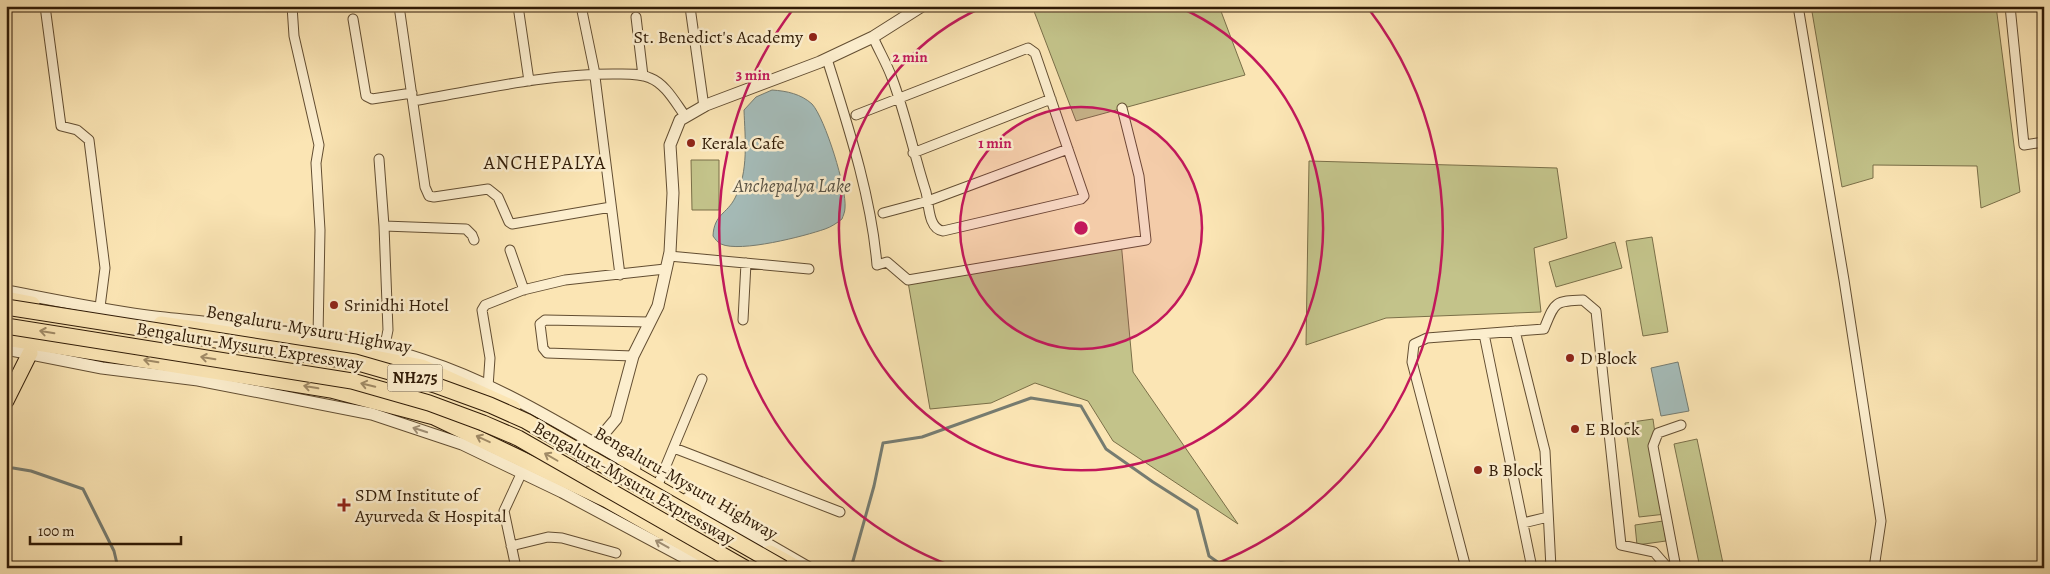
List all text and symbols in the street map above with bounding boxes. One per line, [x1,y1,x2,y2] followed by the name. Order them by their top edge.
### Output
[634,25,804,49] place label: St. Benedict's Academy
[807,31,819,43] marker: St. Benedict's Academy
[892,47,928,67] text: 2 min
[736,65,771,85] text: 3 min
[701,131,785,155] place label: Kerala Cafe
[978,133,1012,153] text: 1 min
[685,137,697,149] marker: Kerala Cafe
[483,150,606,176] district label: ANCHEPALYA
[732,173,851,199] water label: Anchepalya Lake
[1072,219,1090,237] centre of rings
[344,293,449,317] place label: Srinidhi Hotel
[204,299,414,359] street label: Bengaluru-Mysuru Highway
[328,299,340,311] marker: Srinidhi Hotel
[135,316,366,376] street label: Bengaluru-Mysuru Expressway
[40,327,56,337] one-way arrow
[1580,346,1637,370] place label: D Block
[200,352,216,362] one-way arrow
[1564,352,1576,364] marker: D Block
[143,356,159,366] one-way arrow
[388,364,442,392] road number: NH275
[360,380,376,389] one-way arrow
[304,381,320,391] one-way arrow
[529,415,740,551] street label: Bengaluru-Mysuru Expressway
[1585,417,1640,441] place label: E Block
[590,421,783,546] street label: Bengaluru-Mysuru Highway
[1569,423,1581,435] marker: E Block
[413,425,429,434] one-way arrow
[476,434,491,443] one-way arrow
[544,452,559,461] one-way arrow
[1488,458,1543,482] place label: B Block
[1472,464,1484,476] marker: B Block
[354,483,507,528] place label: SDM Institute of Ayurveda & Hospital
[337,498,351,512] marker: SDM Institute of Ayurveda & Hospital
[30,514,181,546] scale bar
[38,521,75,541] text: 100 m
[654,539,669,549] one-way arrow

